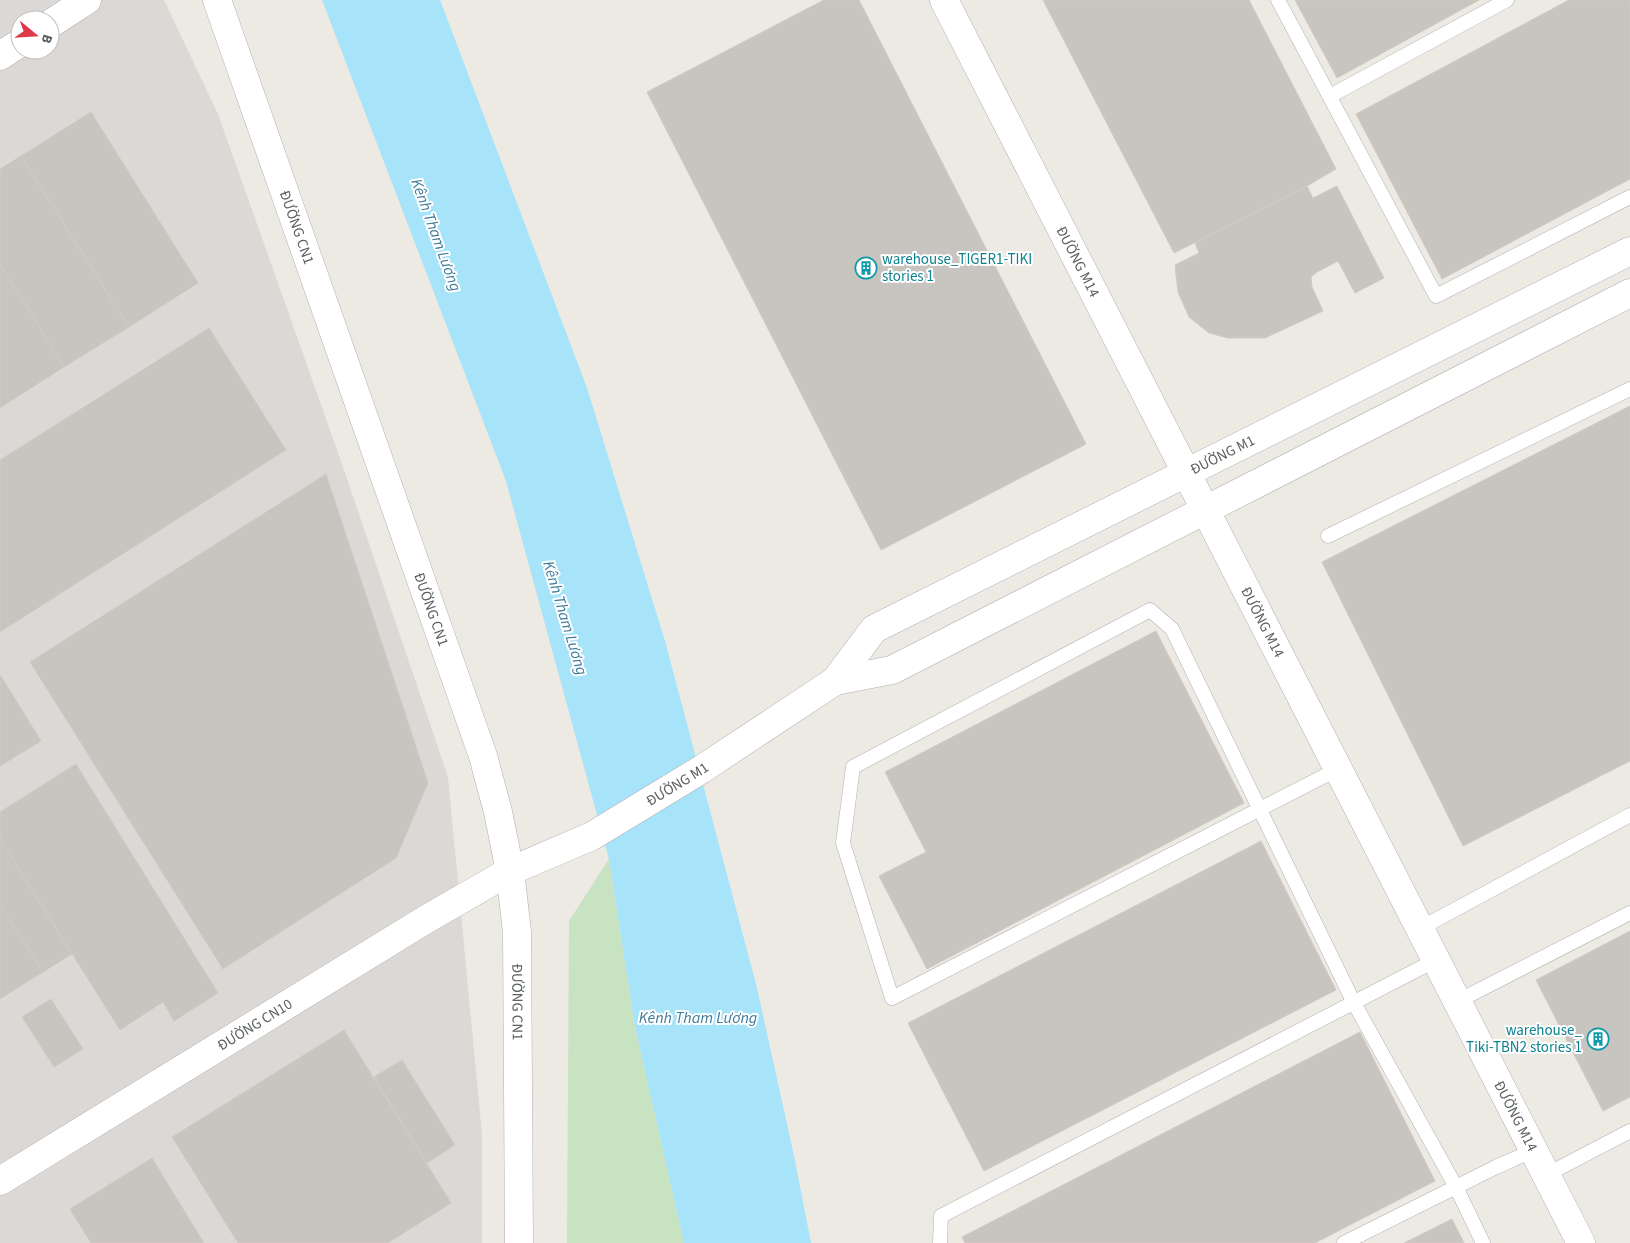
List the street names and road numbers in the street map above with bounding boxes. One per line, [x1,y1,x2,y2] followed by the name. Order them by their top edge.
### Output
[274,187,320,267] street label: ĐƯỜNG CN1
[1051,222,1105,301] street label: ĐƯỜNG M14
[1187,430,1258,480] street label: ĐƯỜNG M1
[409,570,454,649] street label: ĐƯỜNG CN1
[1236,583,1290,662] street label: ĐƯỜNG M14
[642,757,713,811] street label: ĐƯỜNG M1
[507,963,528,1041] street label: ĐƯỜNG CN1
[213,993,296,1056] street label: ĐƯỜNG CN10
[1489,1077,1543,1156] street label: ĐƯỜNG M14

